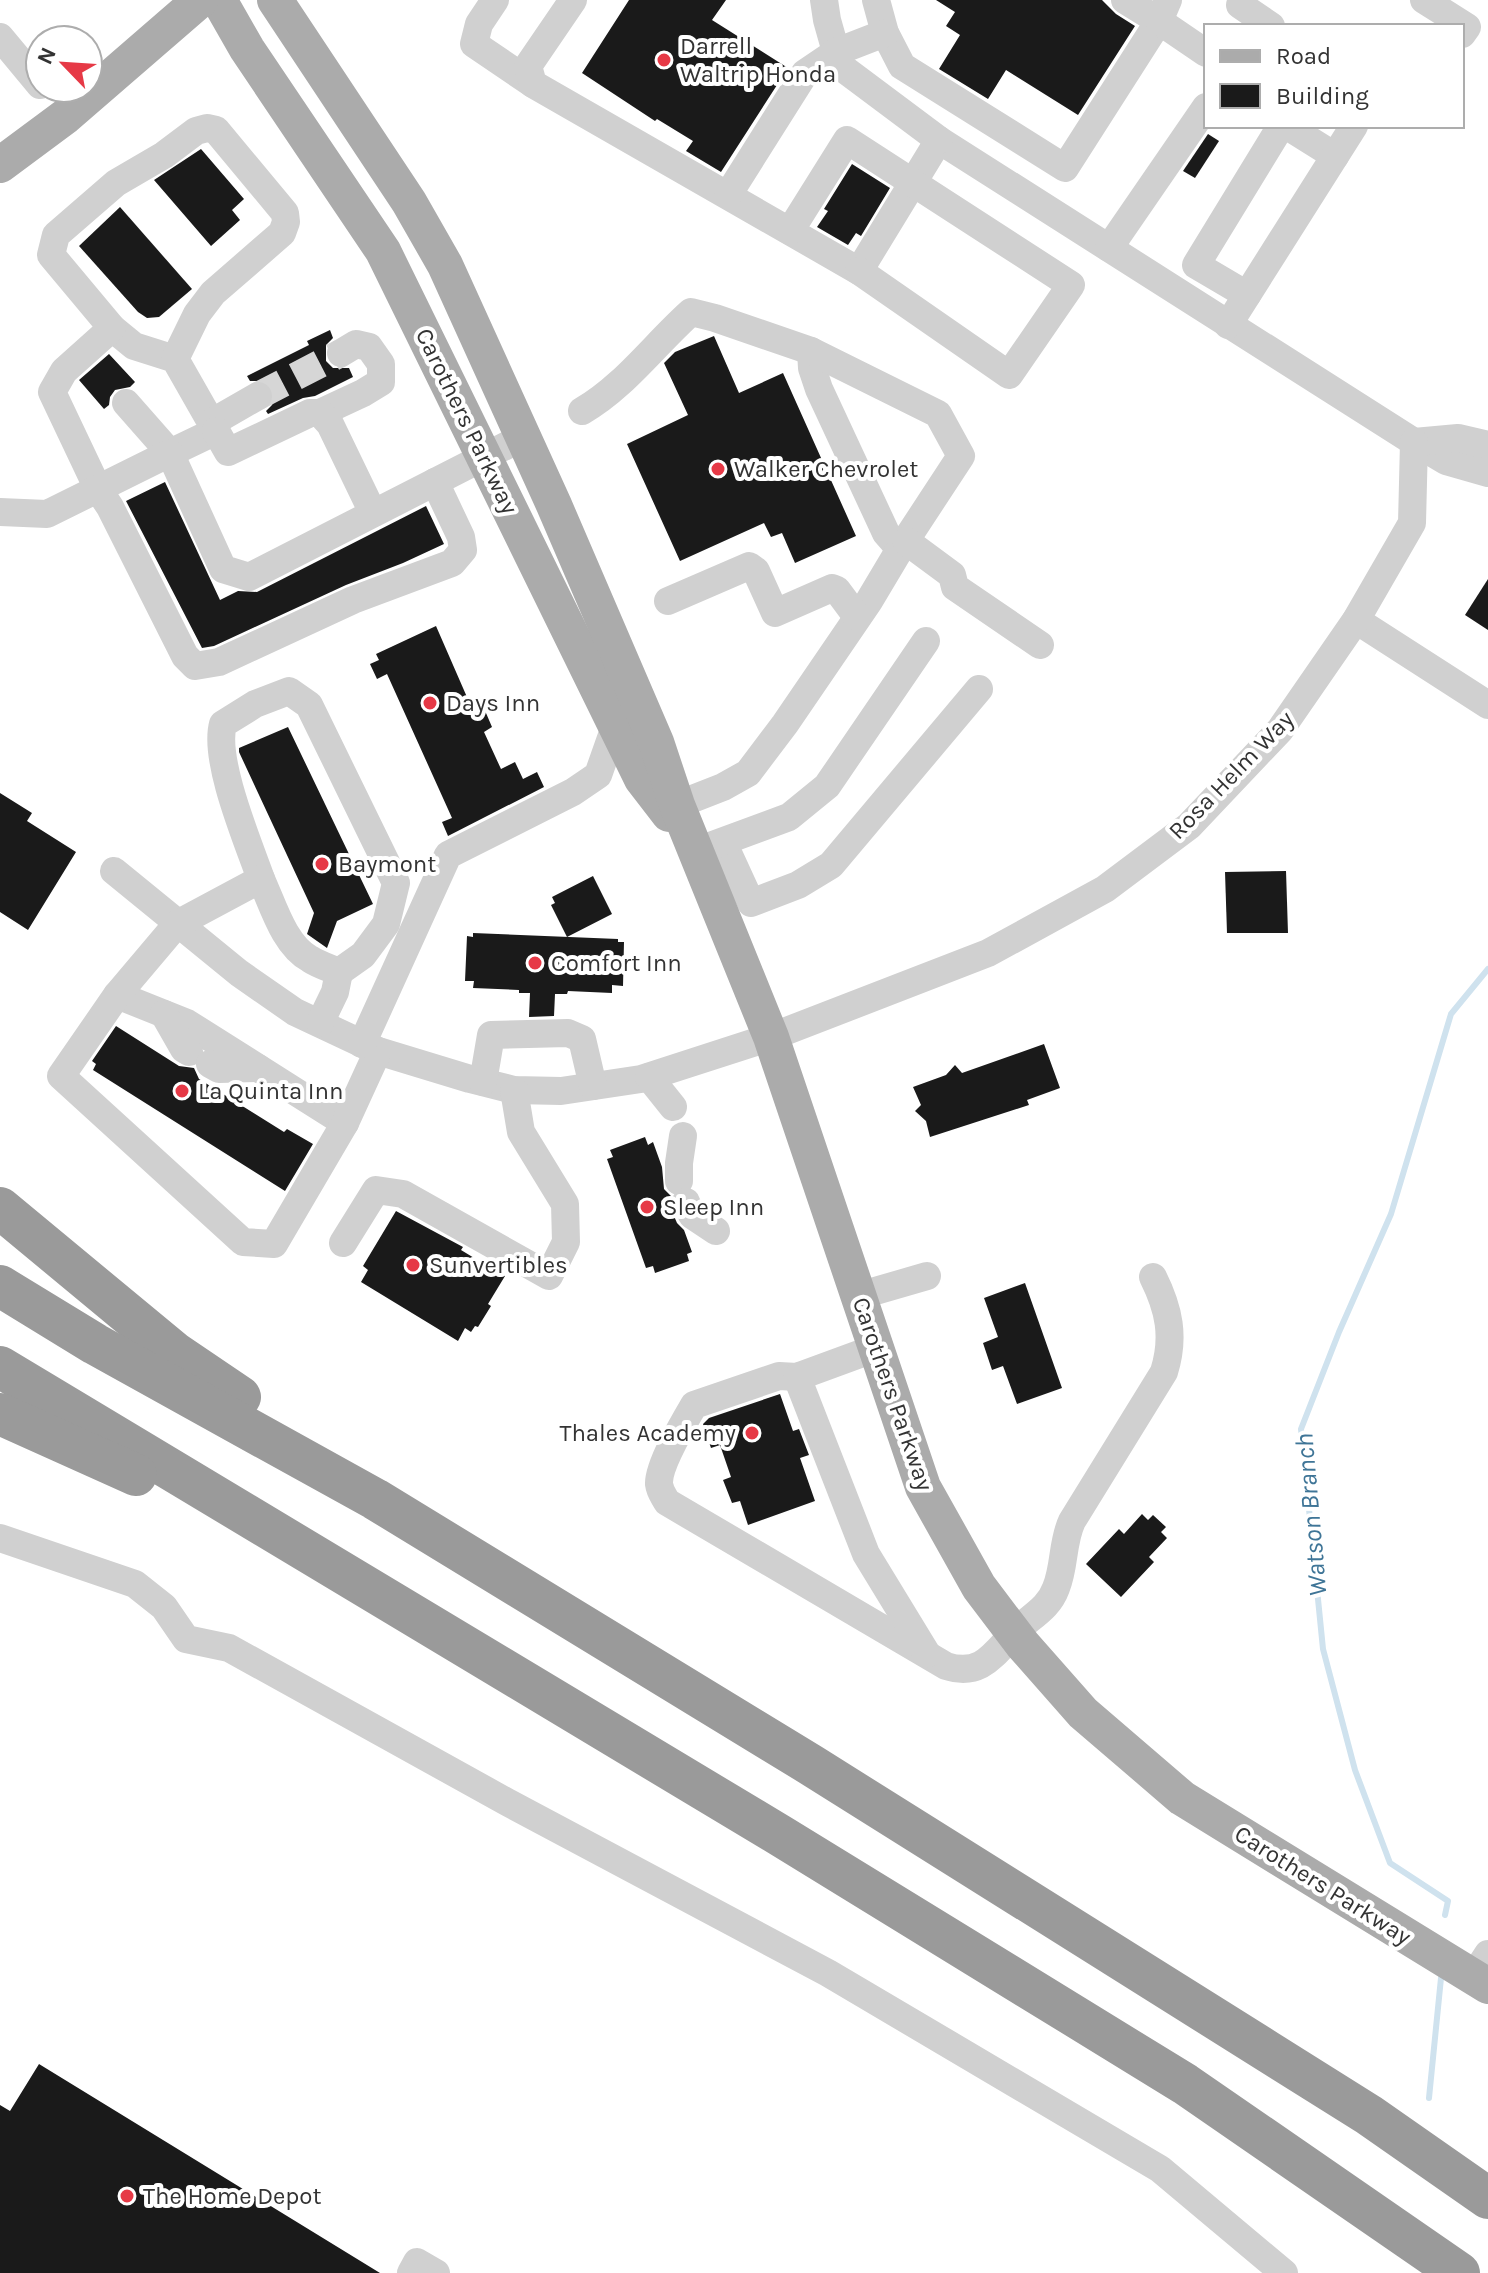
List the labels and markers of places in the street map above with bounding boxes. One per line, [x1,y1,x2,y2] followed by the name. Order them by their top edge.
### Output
[680,32,836,88] place label: Darrell Waltrip Honda
[655,51,673,69] marker: Darrell Waltrip Honda
[734,455,918,483] place label: Walker Chevrolet
[709,460,727,478] marker: Walker Chevrolet
[446,689,540,717] place label: Days Inn
[421,694,439,712] marker: Days Inn
[338,850,436,878] place label: Baymont
[313,855,331,873] marker: Baymont
[551,949,682,977] place label: Comfort Inn
[526,954,544,972] marker: Comfort Inn
[198,1077,344,1105] place label: La Quinta Inn
[173,1082,191,1100] marker: La Quinta Inn
[663,1193,764,1221] place label: Sleep Inn
[638,1198,656,1216] marker: Sleep Inn
[429,1251,568,1279] place label: Sunvertibles
[404,1256,422,1274] marker: Sunvertibles
[559,1419,736,1447] place label: Thales Academy
[743,1424,761,1442] marker: Thales Academy
[143,2182,322,2210] place label: The Home Depot
[118,2187,136,2205] marker: The Home Depot

